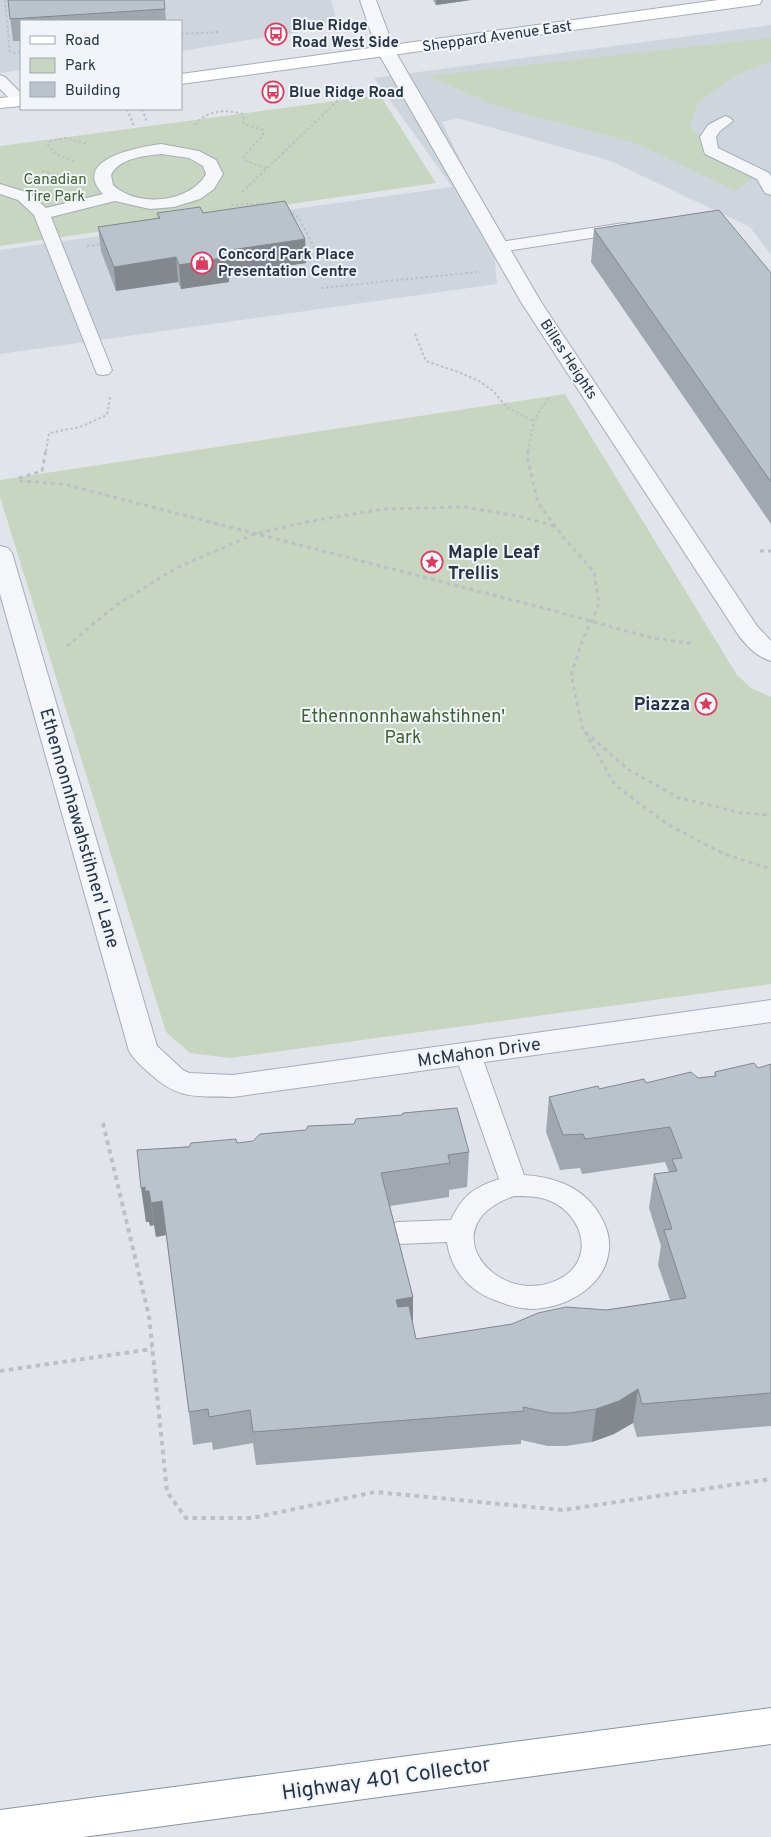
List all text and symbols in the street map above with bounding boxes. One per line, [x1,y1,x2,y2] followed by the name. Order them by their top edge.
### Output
[292,17,399,53] place label: Blue Ridge Road West Side
[421,18,573,57] street label: Sheppard Avenue East
[20,20,182,110] legend
[264,22,288,46] bus stop icon: Blue Ridge Road West Side
[65,32,100,51] text: Road
[65,57,96,76] text: Park
[261,80,285,104] bus stop icon: Blue Ridge Road
[65,82,120,101] text: Building
[289,84,404,103] place label: Blue Ridge Road
[23,171,87,207] park label: Canadian Tire Park
[218,246,357,282] place label: Concord Park Place Presentation Centre
[190,251,214,275] shop icon: Concord Park Place Presentation Centre
[535,316,601,403] street label: Billes Heights
[448,542,540,586] place label: Maple Leaf Trellis
[420,550,444,574] place icon: Maple Leaf Trellis
[694,692,718,716] place icon: Piazza
[634,694,690,717] place label: Piazza
[33,706,124,951] street label: Ethennonnhawahstihnen' Lane
[301,706,505,750] park label: Ethennonnhawahstihnen' Park
[416,1033,542,1074] street label: McMahon Drive
[280,1751,492,1808] street label: Highway 401 Collector

